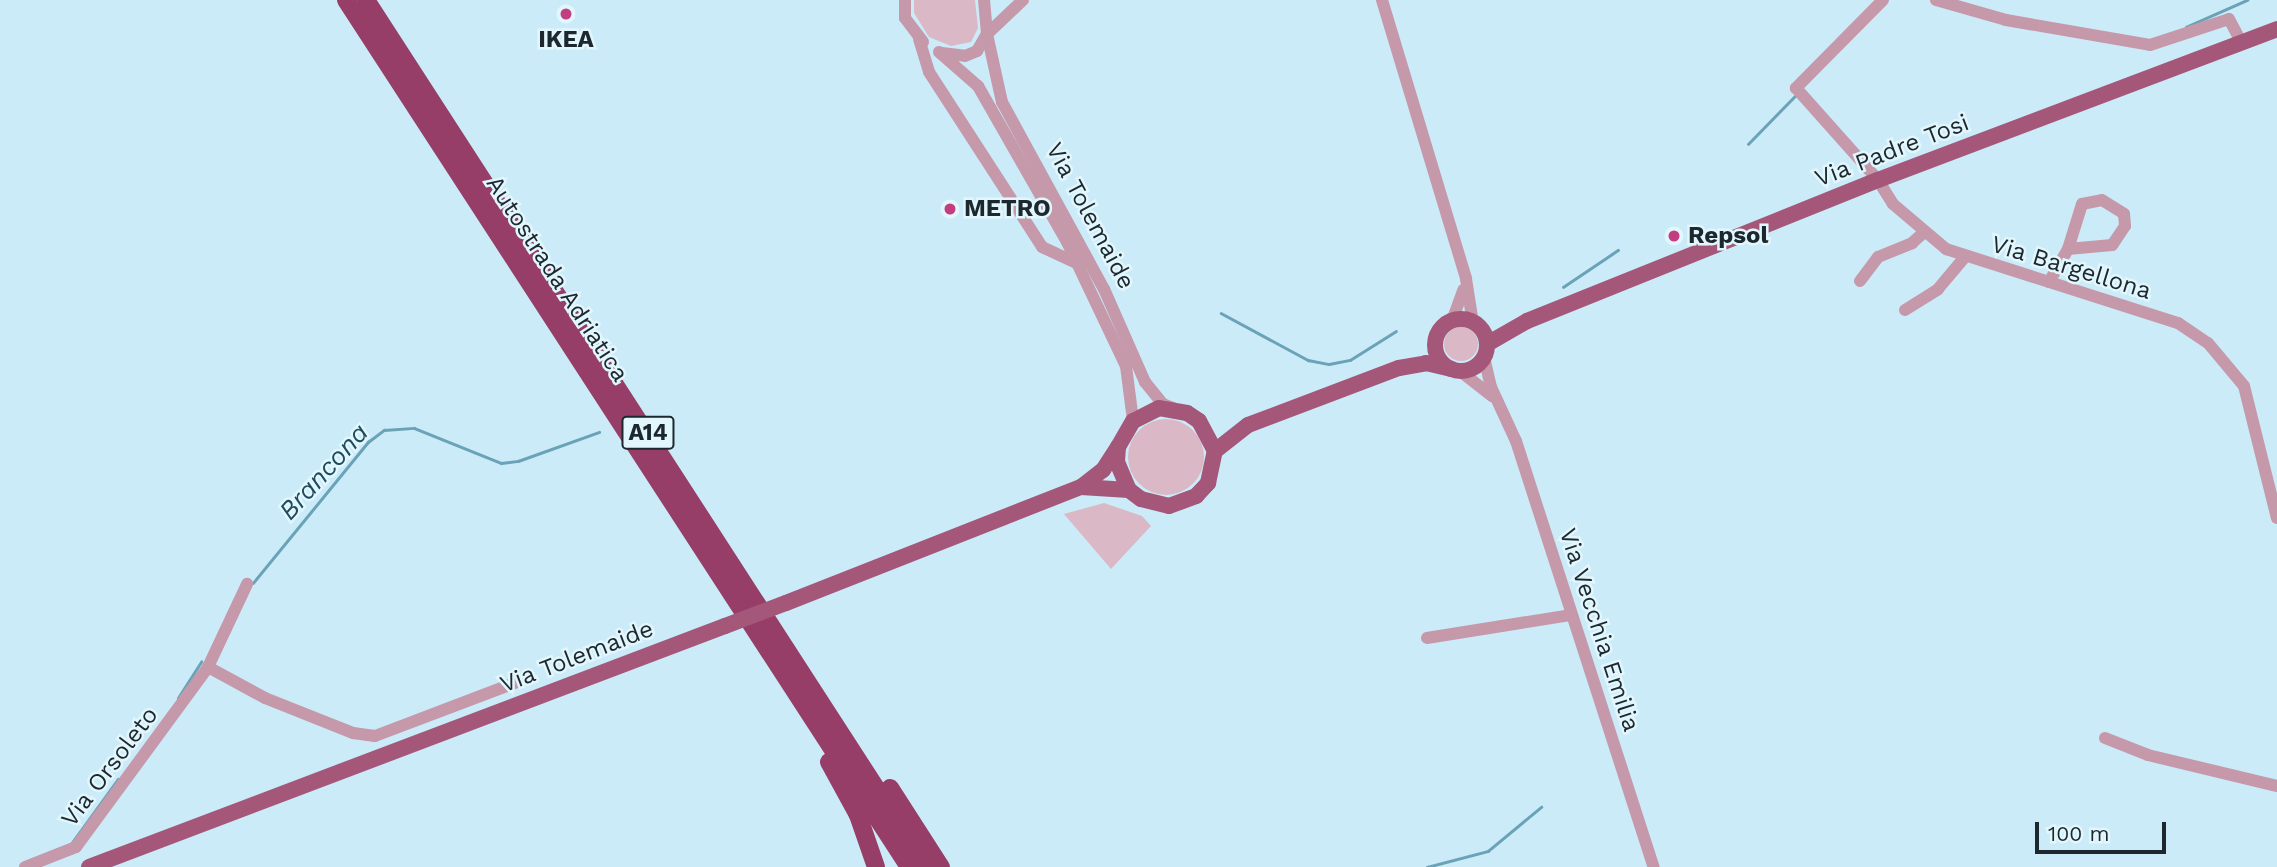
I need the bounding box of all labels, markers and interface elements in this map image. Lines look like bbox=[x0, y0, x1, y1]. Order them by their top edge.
marker: IKEA bbox=[558, 6, 574, 22]
place label: IKEA bbox=[538, 26, 594, 54]
street label: Via Padre Tosi bbox=[1810, 108, 1974, 194]
street label: Via Tolemaide bbox=[1039, 137, 1141, 295]
street label: Autostrada Adriatica bbox=[479, 170, 635, 388]
place label: METRO bbox=[964, 195, 1051, 223]
marker: METRO bbox=[942, 201, 958, 217]
place label: Repsol bbox=[1688, 222, 1768, 250]
marker: Repsol bbox=[1666, 228, 1682, 244]
street label: Via Bargellona bbox=[1987, 230, 2155, 306]
road number: A14 bbox=[620, 414, 676, 452]
water label: Brancona bbox=[273, 417, 375, 527]
street label: Via Vecchia Emilia bbox=[1552, 524, 1646, 736]
street label: Via Tolemaide bbox=[496, 614, 658, 700]
street label: Via Orsoleto bbox=[55, 701, 165, 833]
scale bar bbox=[2039, 808, 2170, 852]
text: 100 m bbox=[2048, 821, 2110, 846]

